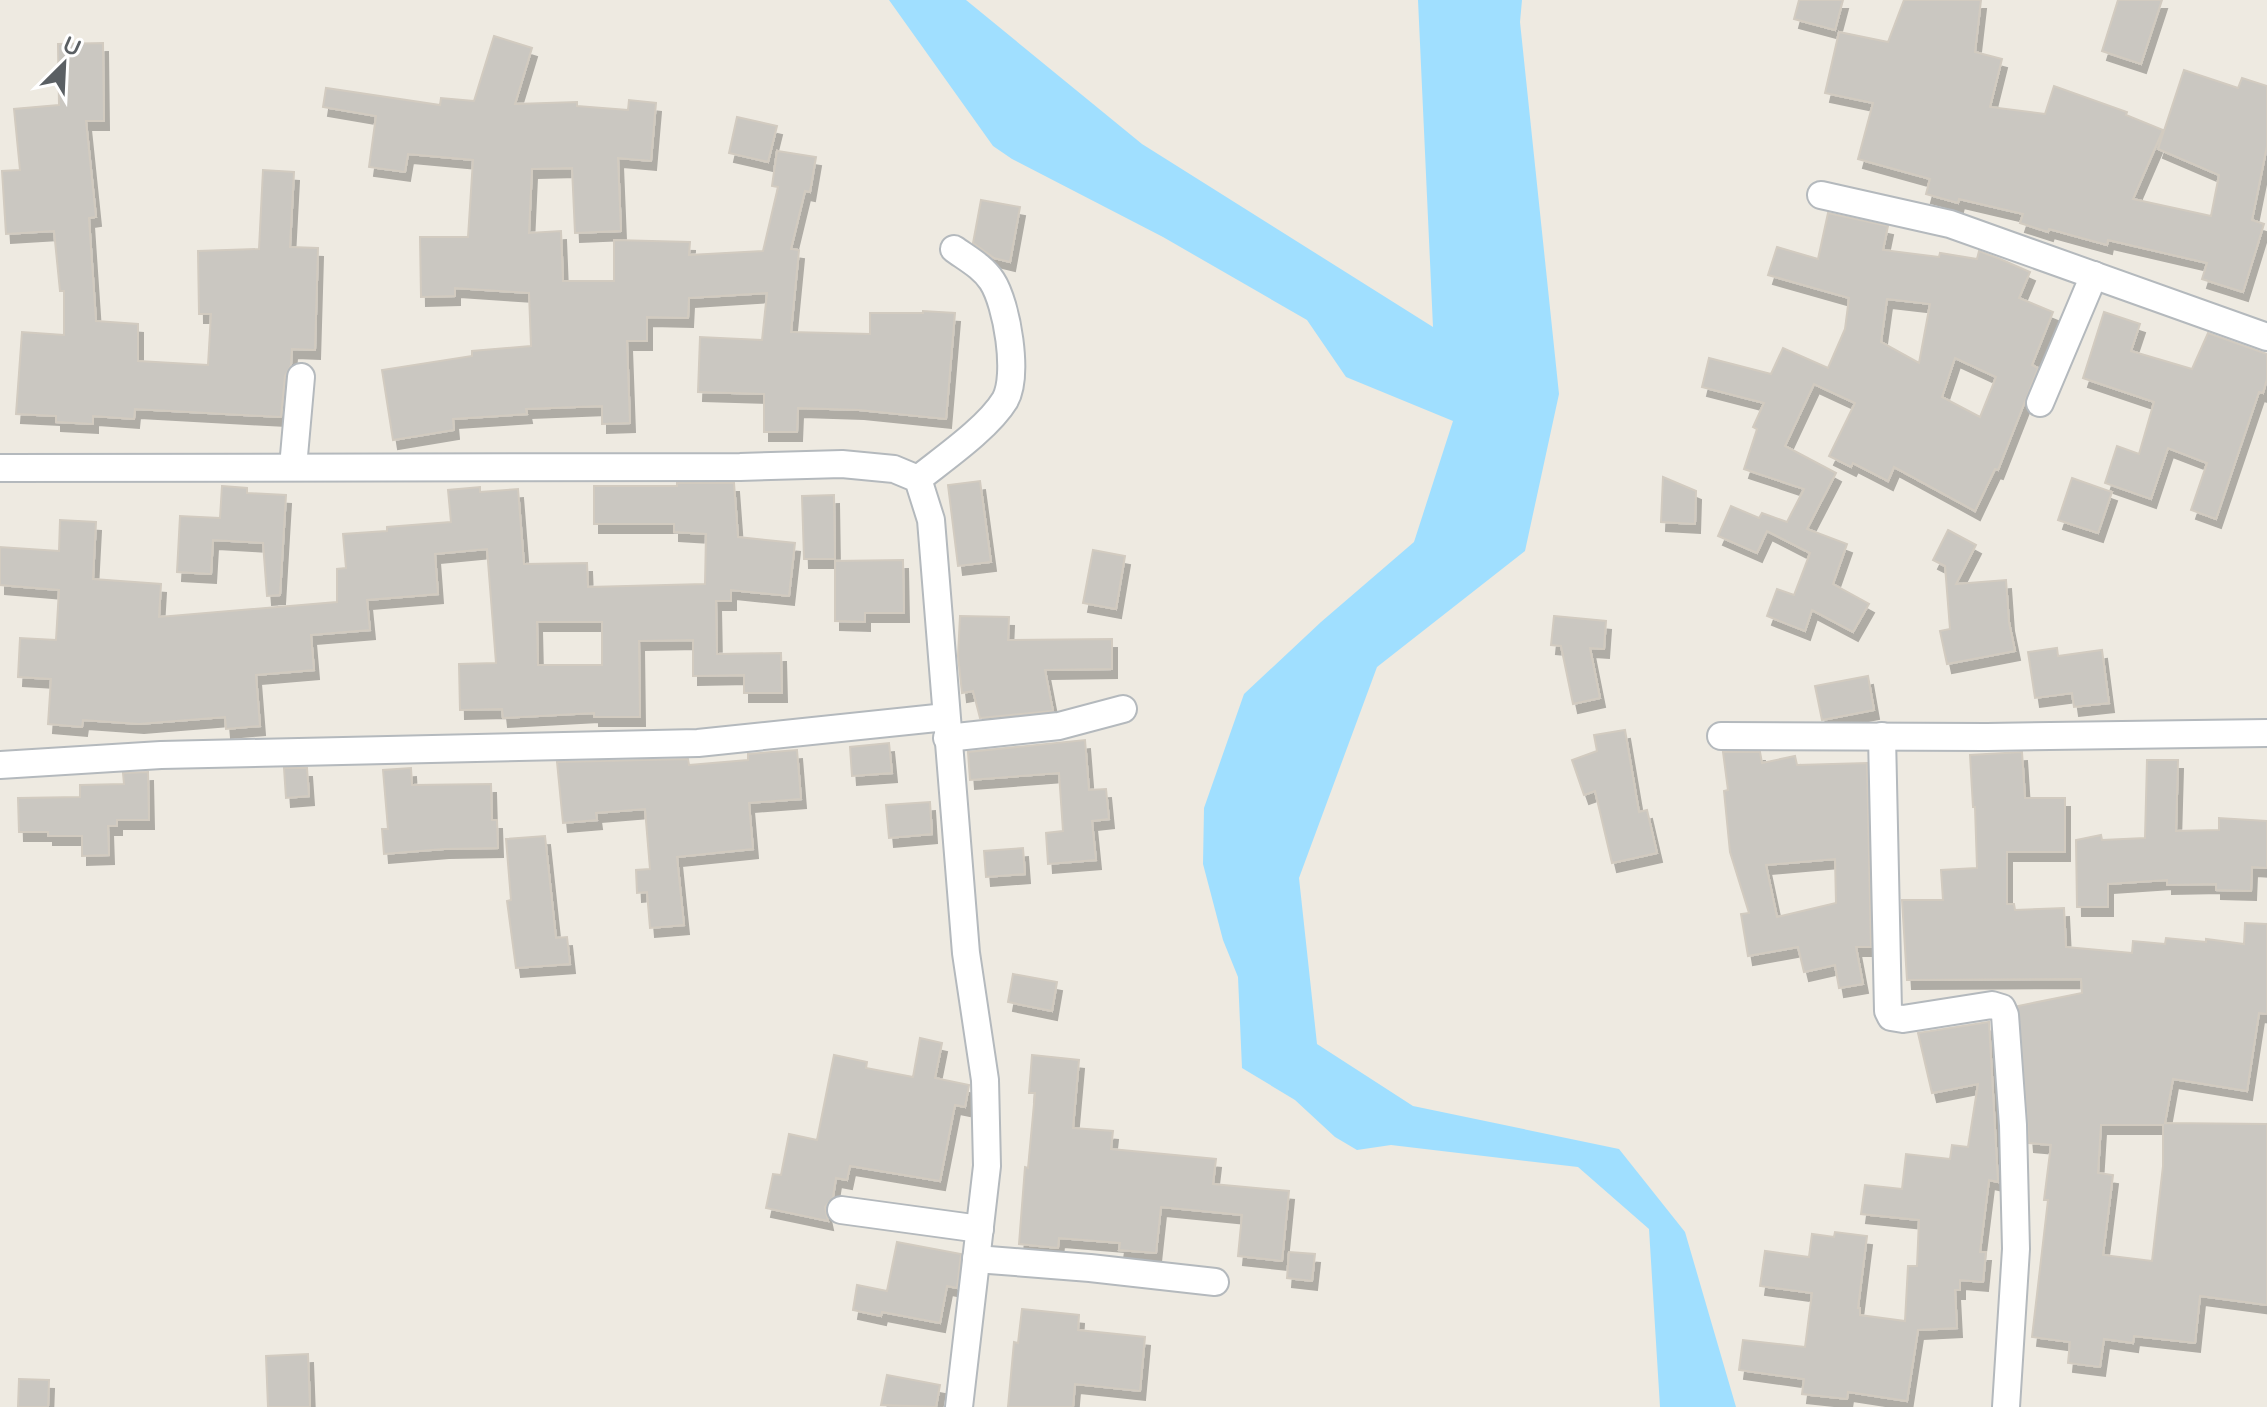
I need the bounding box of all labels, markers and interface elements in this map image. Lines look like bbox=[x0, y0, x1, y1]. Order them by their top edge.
north arrow bbox=[24, 24, 104, 104]
text: U bbox=[59, 31, 85, 62]

